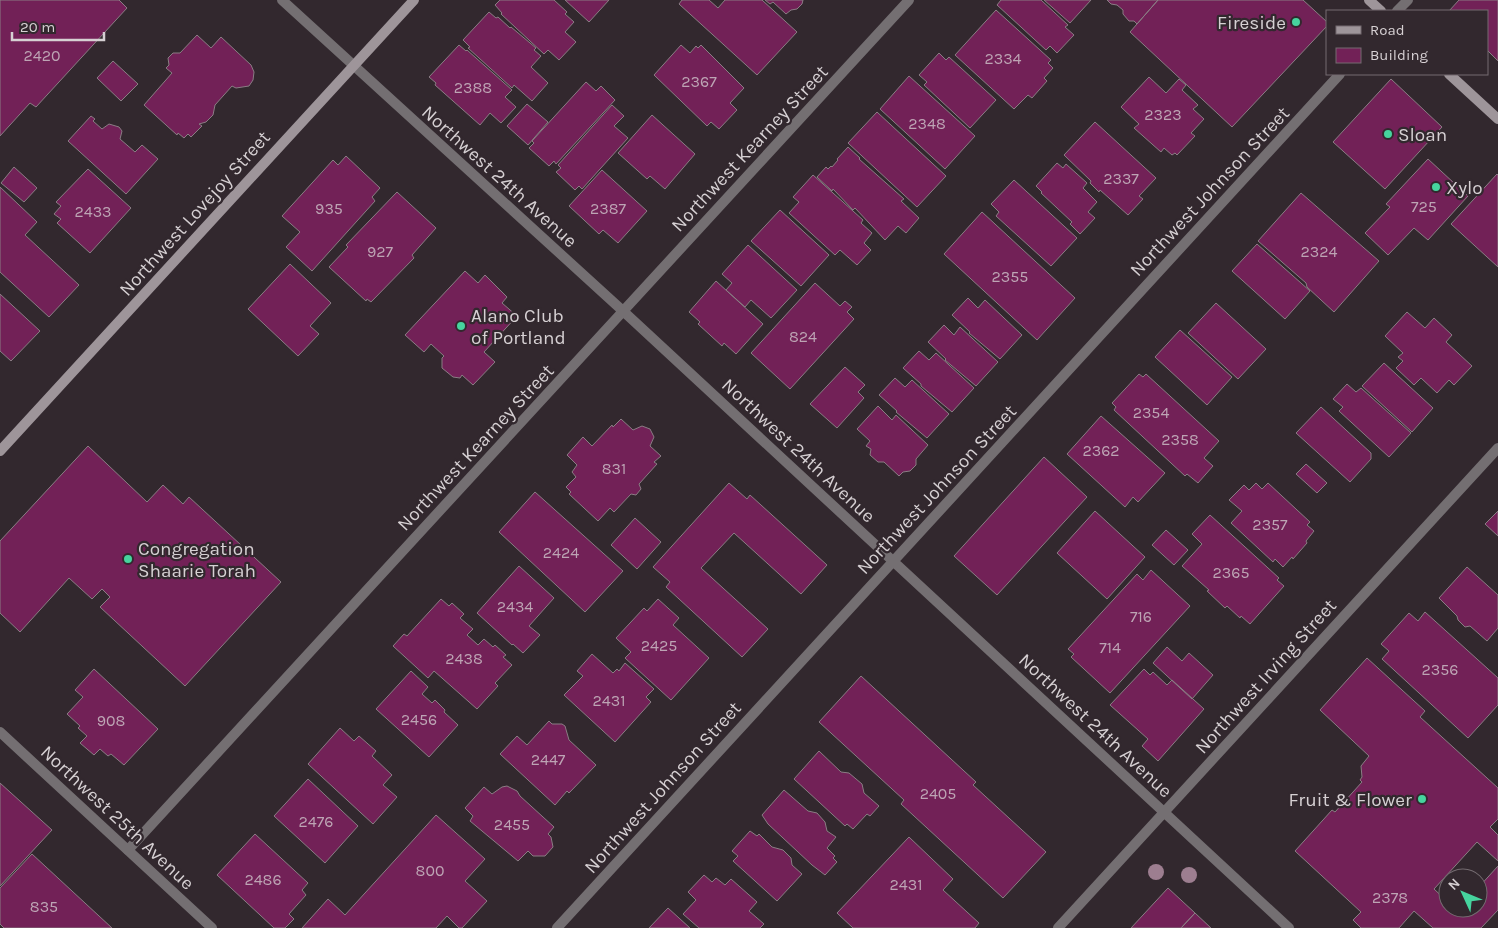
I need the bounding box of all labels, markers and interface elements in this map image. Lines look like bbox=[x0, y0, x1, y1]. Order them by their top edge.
scale bar bbox=[12, 10, 105, 42]
legend bbox=[1326, 10, 1488, 75]
place label: Fireside bbox=[1217, 12, 1286, 34]
marker: Fireside bbox=[1290, 16, 1302, 28]
text: 20 m bbox=[20, 18, 55, 36]
text: Road bbox=[1370, 21, 1405, 39]
house number: 2420 bbox=[24, 46, 60, 65]
text: Building bbox=[1370, 46, 1428, 64]
house number: 2334 bbox=[984, 49, 1022, 68]
street label: Northwest Kearney Street bbox=[667, 61, 833, 236]
house number: 2367 bbox=[681, 72, 717, 91]
house number: 2388 bbox=[454, 78, 492, 97]
street label: Northwest 24th Avenue bbox=[417, 101, 581, 252]
street label: Northwest Johnson Street bbox=[1125, 102, 1294, 281]
house number: 2323 bbox=[1144, 105, 1182, 124]
house number: 2348 bbox=[908, 114, 946, 133]
place label: Sloan bbox=[1398, 124, 1447, 146]
street label: Northwest Lovejoy Street bbox=[115, 127, 275, 301]
marker: Sloan bbox=[1382, 128, 1394, 140]
house number: 2337 bbox=[1103, 169, 1139, 188]
place label: Xylo bbox=[1446, 177, 1483, 199]
marker: Xylo bbox=[1430, 181, 1442, 193]
house number: 725 bbox=[1411, 197, 1437, 216]
house number: 935 bbox=[315, 199, 343, 218]
house number: 2387 bbox=[590, 199, 627, 218]
house number: 2433 bbox=[74, 202, 112, 221]
house number: 927 bbox=[367, 242, 394, 261]
house number: 2324 bbox=[1301, 242, 1338, 261]
house number: 2355 bbox=[992, 267, 1028, 286]
place label: Alano Club of Portland bbox=[471, 305, 566, 349]
marker: Alano Club of Portland bbox=[455, 320, 467, 332]
house number: 824 bbox=[789, 327, 817, 346]
street label: Northwest Kearney Street bbox=[393, 360, 559, 535]
street label: Northwest 24th Avenue bbox=[717, 374, 879, 527]
street label: Northwest Johnson Street bbox=[852, 400, 1021, 579]
house number: 2354 bbox=[1133, 403, 1169, 422]
house number: 2358 bbox=[1161, 430, 1199, 449]
house number: 2362 bbox=[1082, 441, 1120, 460]
house number: 831 bbox=[602, 459, 626, 478]
house number: 2357 bbox=[1252, 515, 1288, 534]
place label: Congregation Shaarie Torah bbox=[138, 538, 256, 582]
house number: 2424 bbox=[543, 543, 579, 562]
marker: Congregation Shaarie Torah bbox=[122, 553, 134, 565]
house number: 2365 bbox=[1213, 563, 1249, 582]
street label: Northwest Irving Street bbox=[1191, 595, 1341, 758]
house number: 2434 bbox=[497, 597, 533, 616]
house number: 716 bbox=[1130, 607, 1152, 626]
house number: 2425 bbox=[641, 636, 677, 655]
house number: 714 bbox=[1099, 638, 1121, 657]
house number: 2438 bbox=[445, 649, 483, 668]
street label: Northwest 24th Avenue bbox=[1014, 649, 1176, 802]
house number: 2356 bbox=[1422, 660, 1458, 679]
house number: 2431 bbox=[593, 691, 625, 710]
street label: Northwest Johnson Street bbox=[580, 697, 746, 878]
house number: 2456 bbox=[401, 710, 437, 729]
house number: 908 bbox=[97, 711, 125, 730]
street label: Northwest 25th Avenue bbox=[36, 741, 198, 894]
house number: 2447 bbox=[531, 750, 566, 769]
house number: 2405 bbox=[920, 784, 956, 803]
place label: Fruit & Flower bbox=[1288, 789, 1412, 811]
marker: Fruit & Flower bbox=[1416, 793, 1428, 805]
house number: 2476 bbox=[299, 812, 333, 831]
house number: 2455 bbox=[494, 815, 530, 834]
house number: 800 bbox=[416, 861, 444, 880]
north arrow bbox=[1438, 868, 1488, 918]
house number: 2486 bbox=[244, 870, 282, 889]
house number: 2431 bbox=[890, 875, 922, 894]
text: N bbox=[1444, 875, 1464, 894]
house number: 2378 bbox=[1372, 888, 1408, 907]
house number: 835 bbox=[30, 897, 58, 916]

